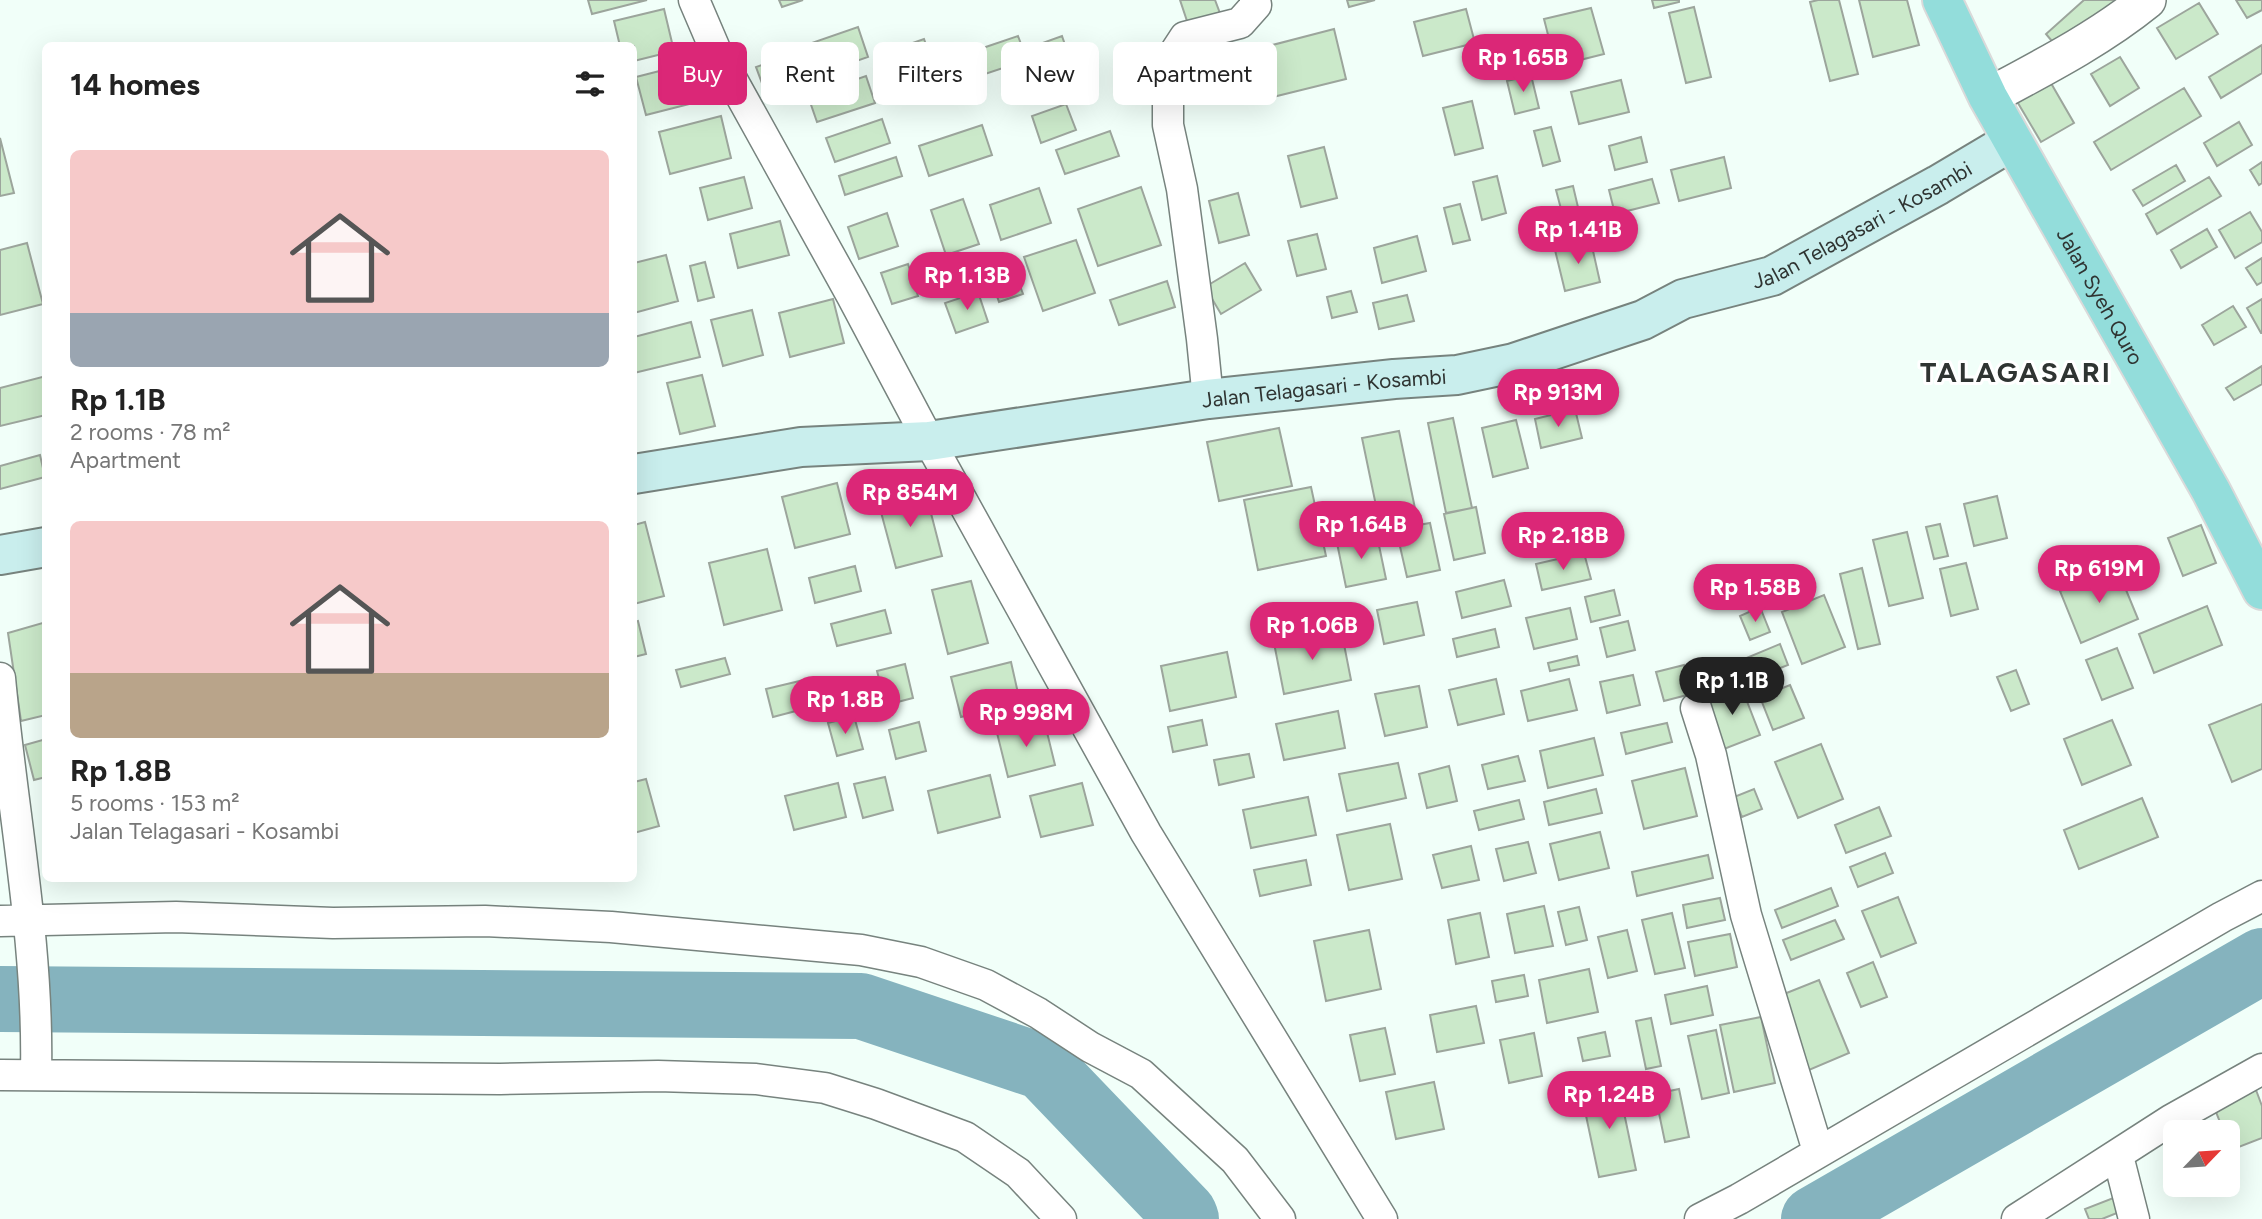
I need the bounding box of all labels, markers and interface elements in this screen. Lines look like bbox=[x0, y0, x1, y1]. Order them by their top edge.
pin: Rp 1.65B bbox=[1451, 34, 1595, 94]
chip: Buy bbox=[658, 42, 747, 105]
chip: Rent bbox=[761, 42, 859, 105]
chip: Filters bbox=[873, 42, 987, 105]
chip: New bbox=[1001, 42, 1099, 105]
chip: Apartment bbox=[1113, 42, 1277, 105]
text: Rp 1.65B bbox=[1478, 43, 1568, 71]
icon: filters bbox=[571, 65, 609, 103]
text: 14 homes bbox=[70, 66, 200, 103]
street label: Jalan Telagasari - Kosambi bbox=[1750, 155, 1976, 293]
icon: home bbox=[277, 195, 403, 321]
pin: Rp 1.41B bbox=[1506, 206, 1650, 266]
text: Rp 1.41B bbox=[1534, 215, 1622, 243]
street label: Jalan Syeh Quro bbox=[2052, 223, 2149, 369]
pin: Rp 1.13B bbox=[895, 252, 1039, 312]
text: Rp 1.13B bbox=[924, 261, 1010, 289]
district label: TALAGASARI bbox=[1920, 355, 2112, 389]
street label: Jalan Telagasari - Kosambi bbox=[1200, 363, 1447, 412]
pin: Rp 913M bbox=[1493, 370, 1623, 429]
text: Rp 913M bbox=[1513, 378, 1603, 406]
text: Rp 1.1B bbox=[70, 381, 166, 418]
text: 2 rooms · 78 m² bbox=[70, 418, 231, 446]
text: Apartment bbox=[70, 446, 181, 474]
pin: Rp 854M bbox=[845, 470, 975, 529]
text: Rp 854M bbox=[862, 478, 958, 506]
pin: Rp 1.64B bbox=[1289, 502, 1433, 561]
text: Rp 1.64B bbox=[1315, 510, 1407, 538]
pin: Rp 2.18B bbox=[1491, 512, 1635, 572]
text: Rp 2.18B bbox=[1517, 521, 1609, 549]
pin: Rp 619M bbox=[2034, 546, 2164, 605]
text: Rp 619M bbox=[2054, 554, 2144, 582]
pin: Rp 1.58B bbox=[1683, 564, 1827, 624]
icon: home bbox=[277, 566, 403, 692]
text: Rp 1.58B bbox=[1709, 573, 1801, 601]
pin: Rp 1.06B bbox=[1240, 602, 1384, 662]
text: Rp 1.06B bbox=[1266, 611, 1358, 639]
pin: Rp 1.1B bbox=[1667, 658, 1797, 717]
text: Rp 1.1B bbox=[1695, 666, 1769, 694]
pin: Rp 1.8B bbox=[780, 676, 910, 736]
text: Rp 1.8B bbox=[806, 685, 884, 713]
pin: Rp 998M bbox=[961, 690, 1091, 749]
text: Rp 998M bbox=[979, 698, 1073, 726]
text: Rp 1.8B bbox=[70, 752, 171, 789]
text: 5 rooms · 153 m² bbox=[70, 789, 240, 817]
text: Jalan Telagasari - Kosambi bbox=[70, 817, 339, 845]
pin: Rp 1.24B bbox=[1537, 1072, 1681, 1131]
text: Rp 1.24B bbox=[1563, 1080, 1655, 1108]
north arrow bbox=[2163, 1120, 2240, 1197]
map controls bbox=[2163, 1120, 2240, 1197]

